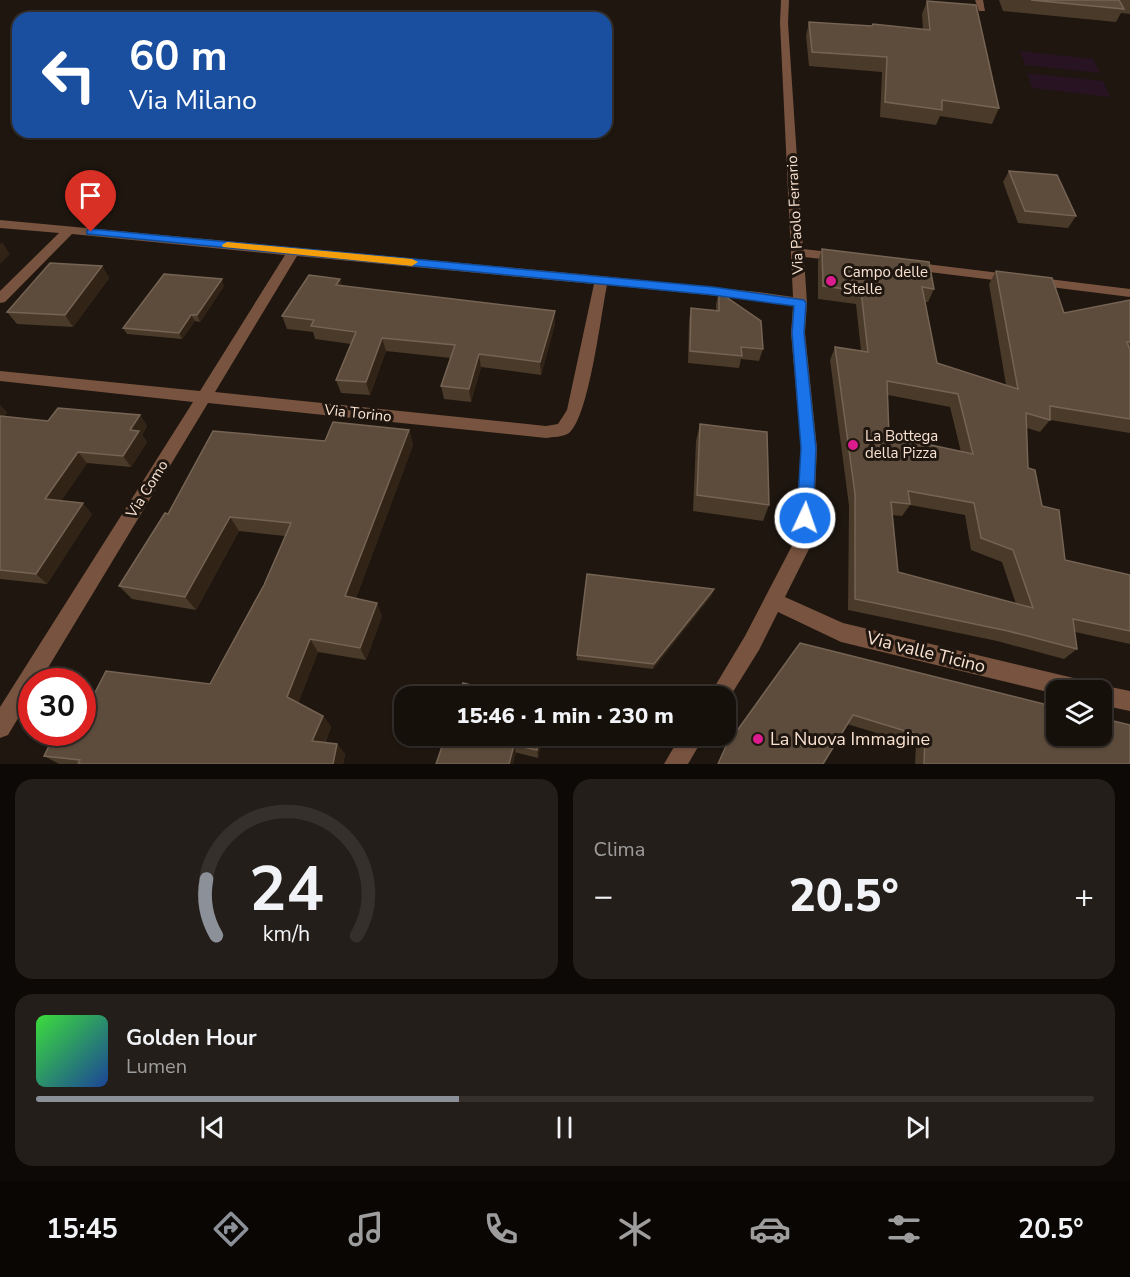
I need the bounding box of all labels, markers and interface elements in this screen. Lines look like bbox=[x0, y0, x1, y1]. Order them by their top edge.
text: 60 m bbox=[129, 28, 228, 85]
icon: left bbox=[30, 36, 108, 114]
text: Via Milano bbox=[129, 82, 257, 119]
street label: Via Paolo Ferrario bbox=[782, 155, 808, 276]
pin bbox=[65, 170, 116, 232]
icon: arrive bbox=[74, 179, 107, 212]
place label: Campo delle Stelle bbox=[843, 262, 928, 299]
marker: Campo delle Stelle bbox=[824, 274, 838, 288]
street label: Via Torino bbox=[322, 399, 393, 426]
place label: La Bottega della Pizza bbox=[865, 426, 938, 463]
marker: La Bottega della Pizza bbox=[846, 438, 860, 452]
street label: Via Como bbox=[121, 456, 173, 523]
position arrow bbox=[773, 486, 837, 550]
street label: Via valle Ticino bbox=[863, 625, 988, 678]
speed limit sign: 30 bbox=[18, 668, 96, 746]
map controls bbox=[1046, 680, 1112, 746]
button: layers bbox=[1046, 680, 1112, 746]
text: 15:46 · 1 min · 230 m bbox=[456, 701, 674, 731]
place label: La Nuova Immagine bbox=[770, 727, 930, 751]
marker: La Nuova Immagine bbox=[751, 732, 765, 746]
text: Clima bbox=[594, 836, 645, 863]
text: 24 bbox=[249, 847, 324, 932]
text: 20.5° bbox=[789, 866, 899, 927]
text: − bbox=[594, 874, 613, 919]
text: + bbox=[1074, 874, 1094, 919]
text: km/h bbox=[263, 919, 310, 949]
text: Golden Hour bbox=[126, 1023, 257, 1053]
text: Lumen bbox=[126, 1053, 187, 1080]
icon: previous bbox=[196, 1111, 229, 1144]
icon: pause bbox=[548, 1111, 581, 1144]
icon: next bbox=[901, 1111, 934, 1144]
icon: directions bbox=[210, 1208, 252, 1250]
icon: music bbox=[345, 1208, 387, 1250]
icon: phone bbox=[480, 1208, 522, 1250]
icon: climate bbox=[614, 1208, 656, 1250]
icon: car bbox=[749, 1208, 791, 1250]
icon: filters bbox=[883, 1208, 925, 1250]
text: 15:45 bbox=[46, 1211, 118, 1248]
text: 20.5° bbox=[1018, 1211, 1084, 1248]

